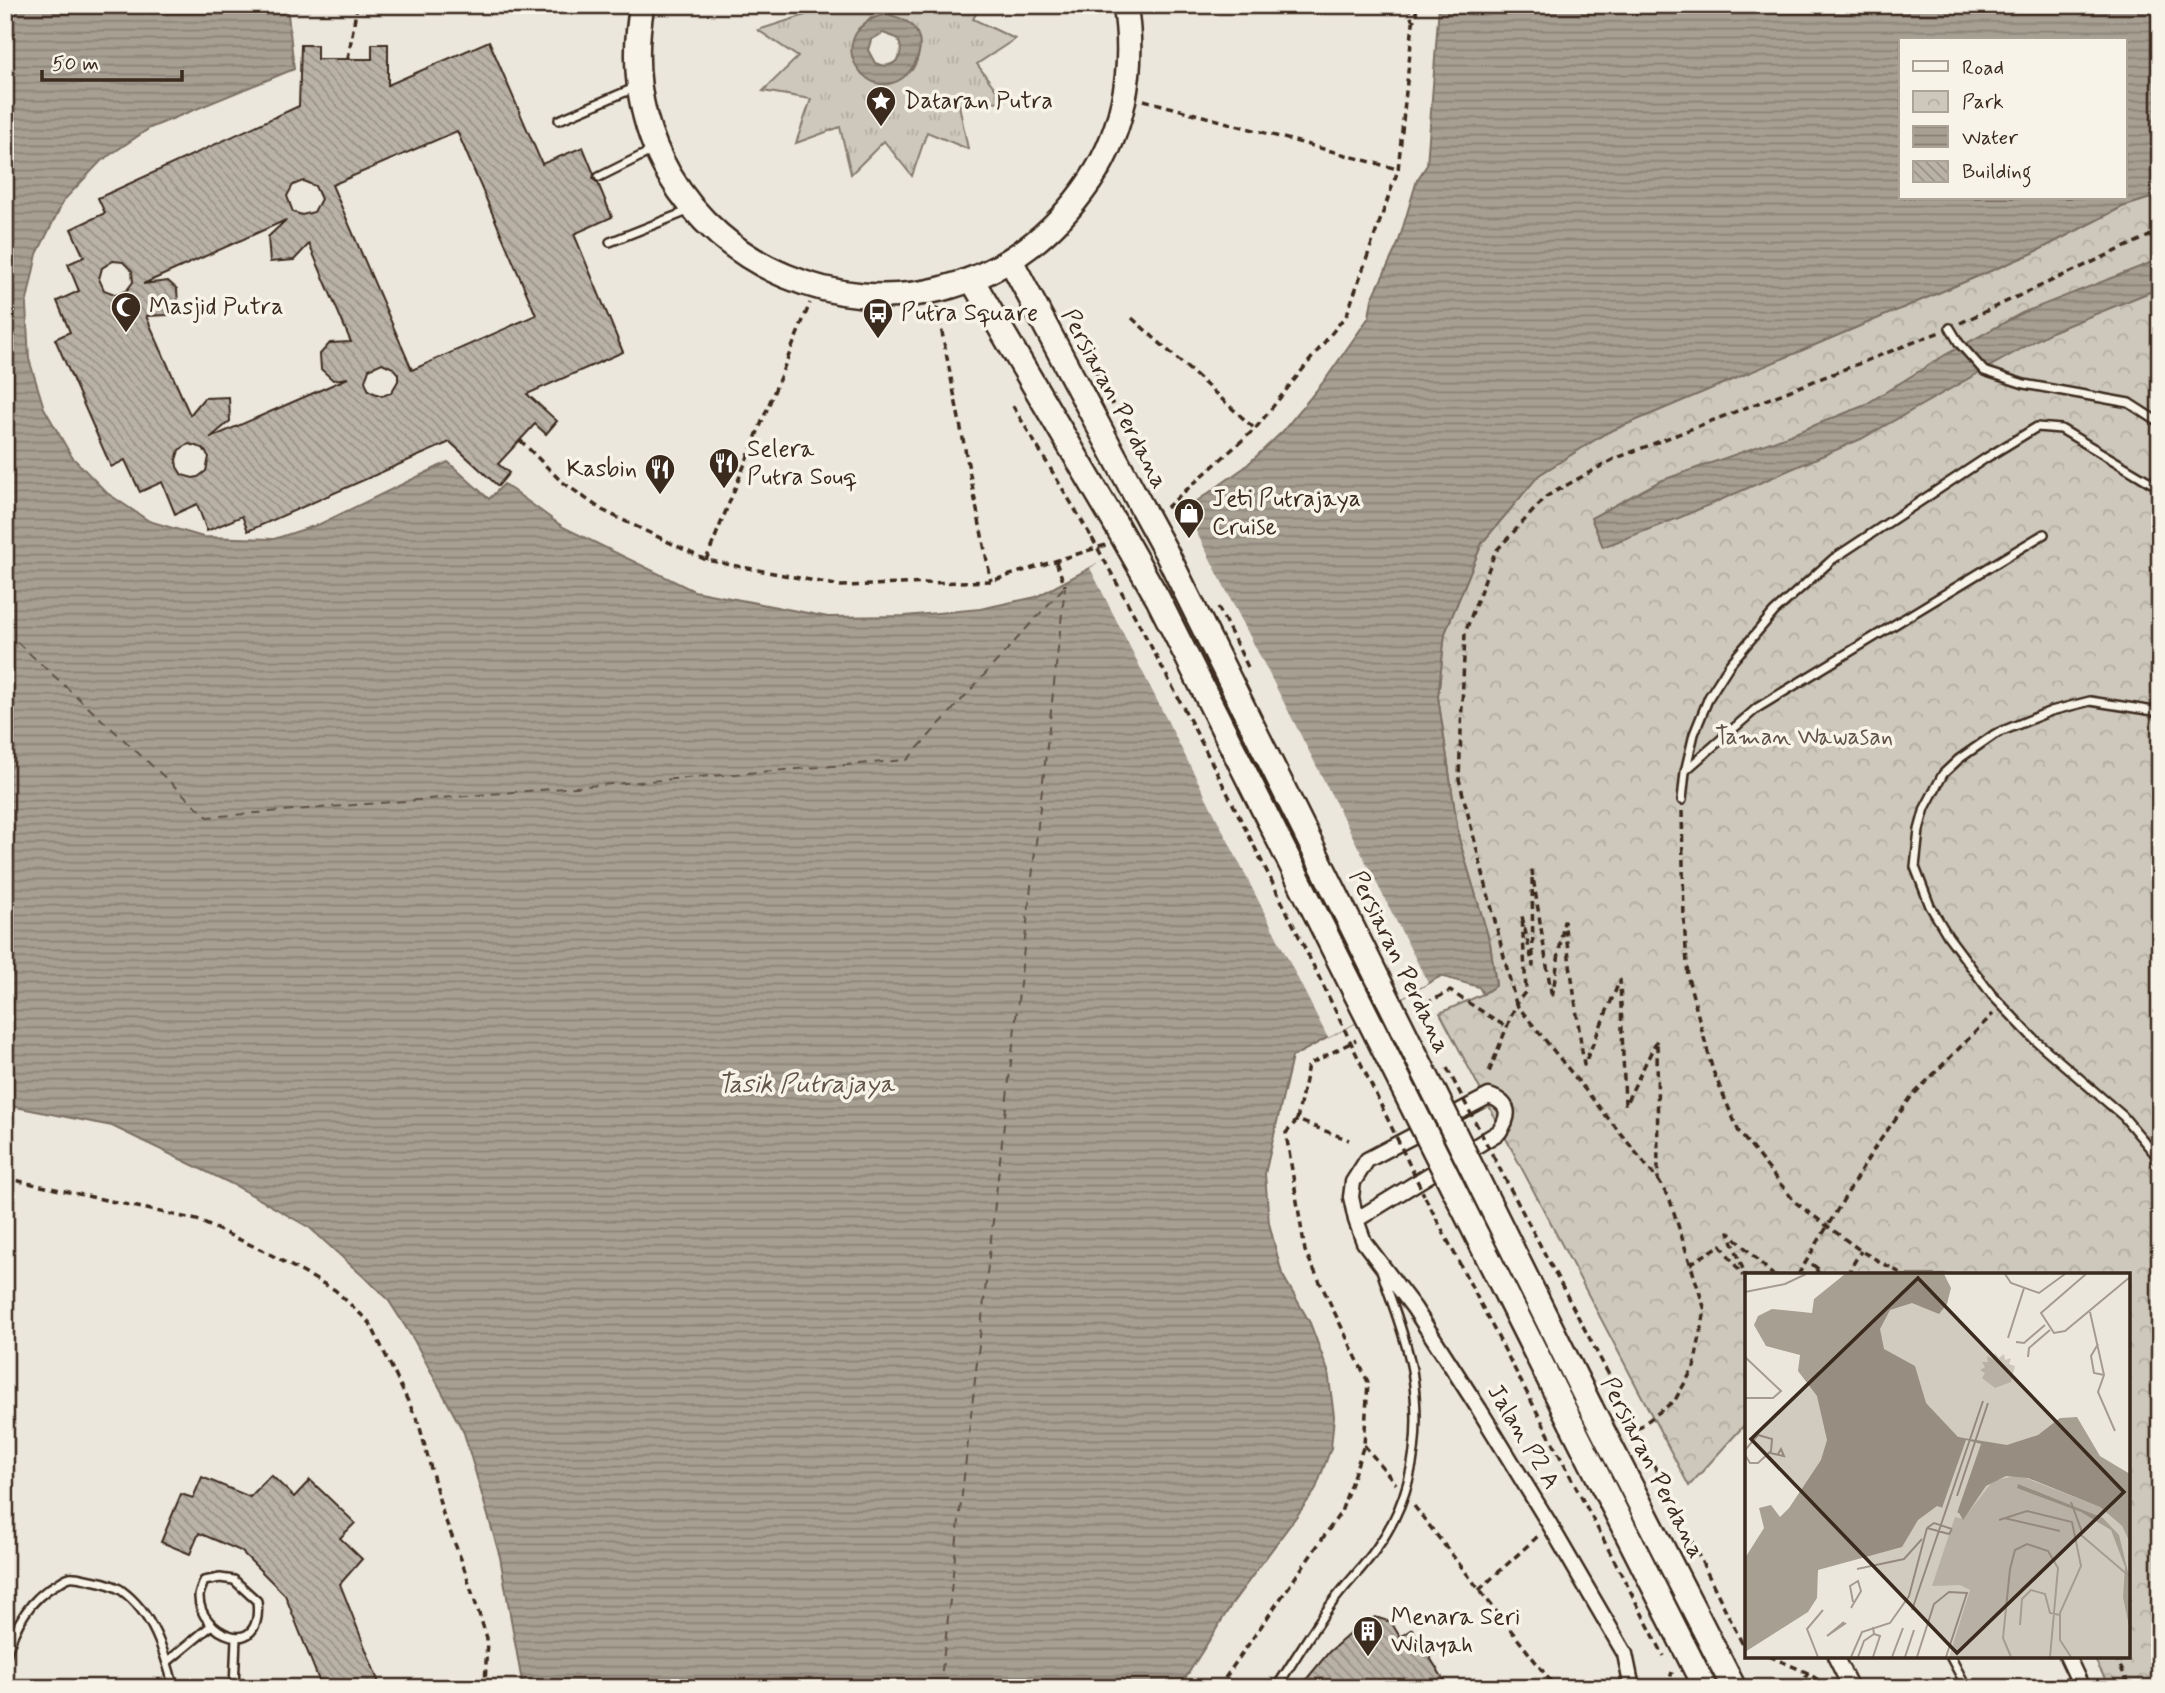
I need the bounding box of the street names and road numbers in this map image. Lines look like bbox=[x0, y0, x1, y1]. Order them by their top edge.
street label: Persiaran Perdana bbox=[1053, 304, 1175, 494]
street label: Persiaran Perdana bbox=[1341, 866, 1457, 1058]
street label: Persiaran Perdana bbox=[1593, 1372, 1711, 1564]
street label: Jalan P2 A bbox=[1480, 1379, 1566, 1495]

